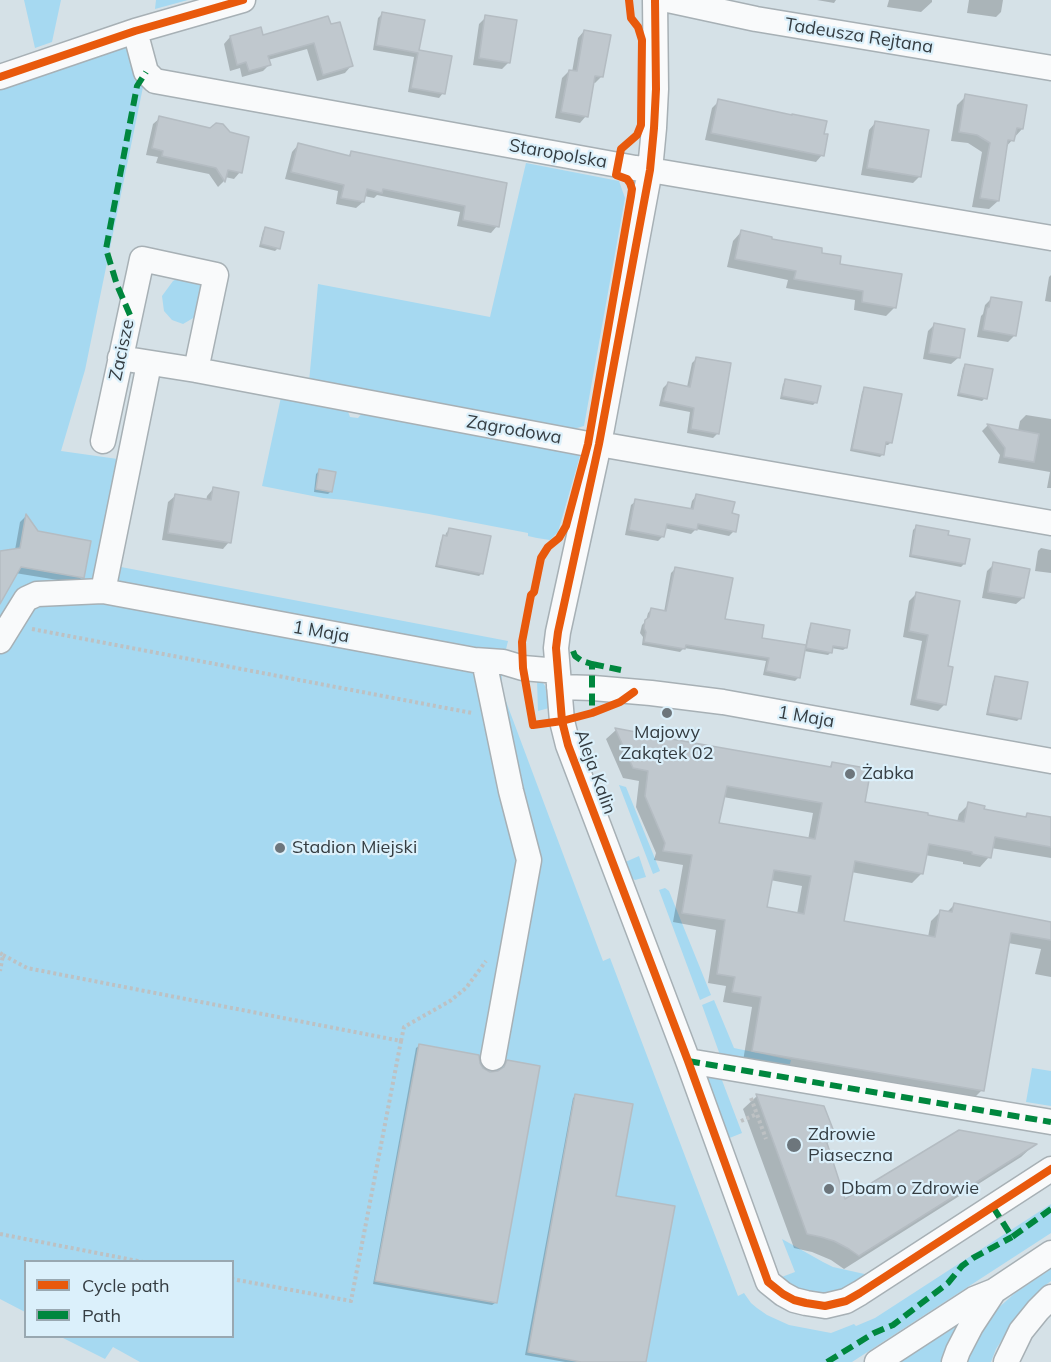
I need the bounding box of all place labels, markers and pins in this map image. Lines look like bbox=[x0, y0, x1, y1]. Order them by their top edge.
marker: Majowy Zakątek 02 bbox=[660, 706, 674, 720]
place label: Majowy Zakątek 02 bbox=[621, 722, 713, 764]
place label: Żabka bbox=[862, 763, 914, 785]
marker: Żabka bbox=[843, 767, 857, 781]
place label: Stadion Miejski bbox=[292, 837, 417, 859]
marker: Stadion Miejski bbox=[273, 841, 287, 855]
place label: Zdrowie Piaseczna bbox=[808, 1124, 893, 1166]
marker: Zdrowie Piaseczna bbox=[785, 1136, 803, 1154]
place label: Dbam o Zdrowie bbox=[841, 1178, 979, 1200]
marker: Dbam o Zdrowie bbox=[822, 1182, 836, 1196]

